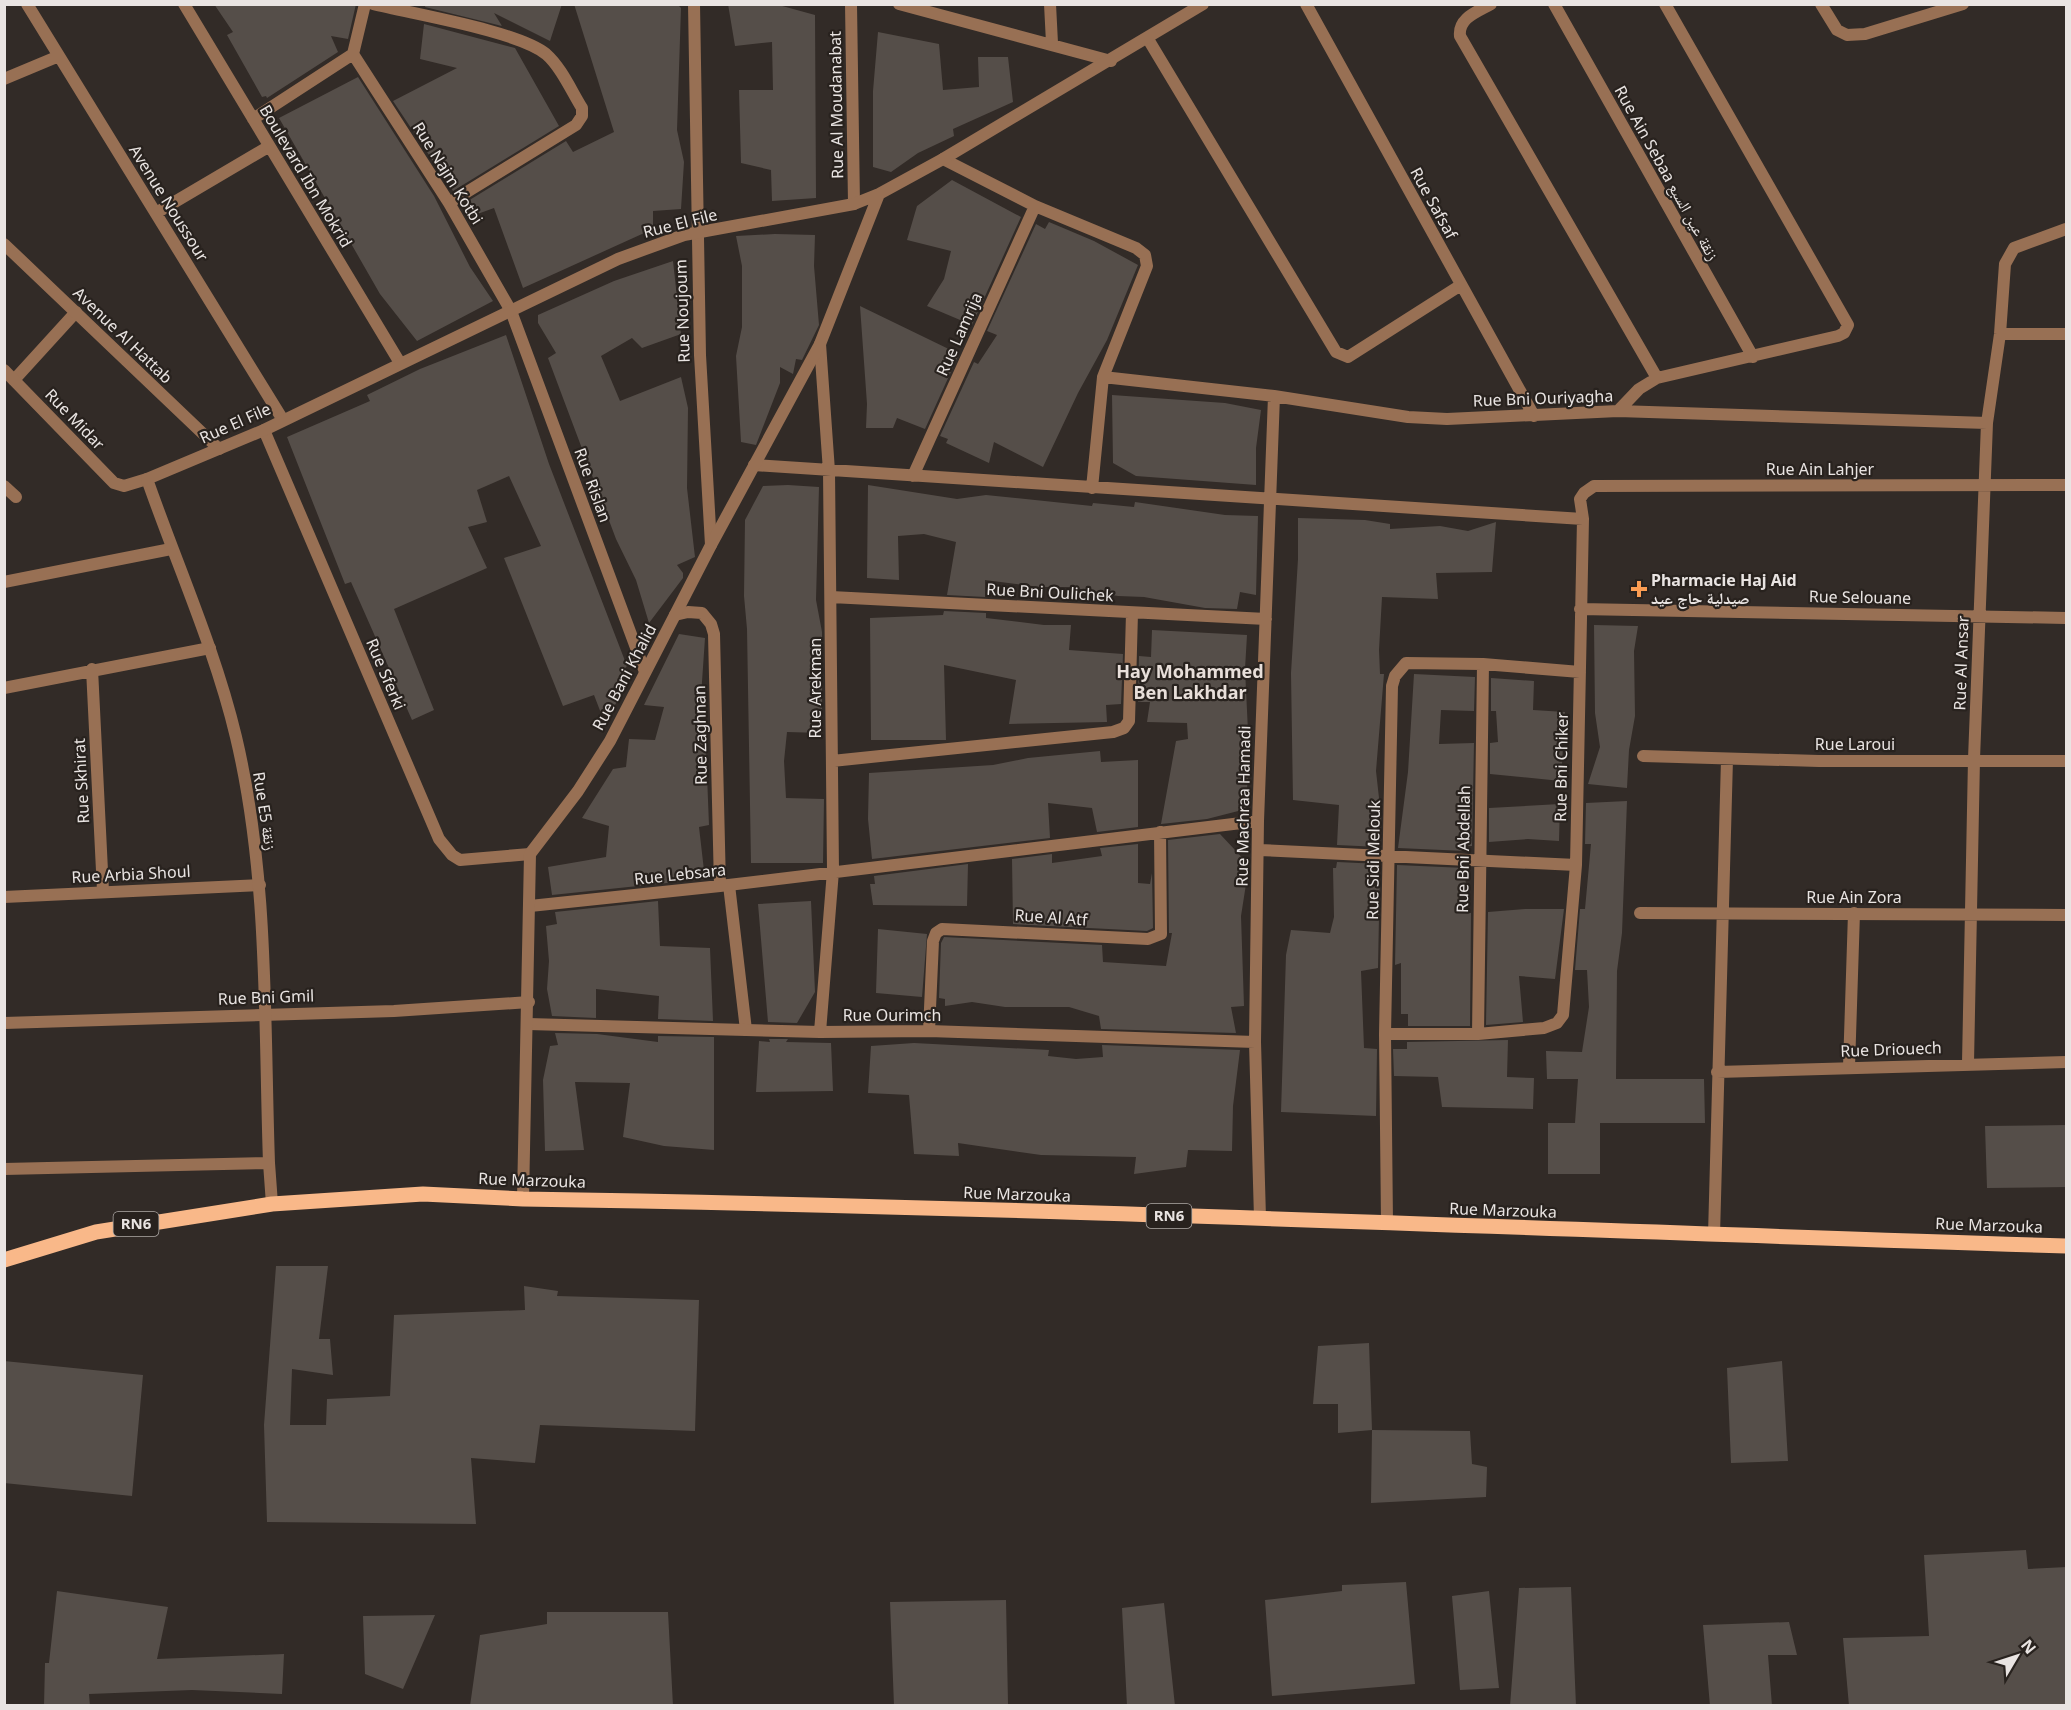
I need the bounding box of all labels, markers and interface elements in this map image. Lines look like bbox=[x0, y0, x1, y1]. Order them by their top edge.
street label: Rue Al Moudanabat bbox=[824, 31, 848, 179]
street label: Rue Ain Sebaa زنقة عين السبع bbox=[1610, 82, 1724, 264]
street label: Boulevard Ibn Mokrid bbox=[255, 101, 357, 251]
street label: Rue Najm Kotbi bbox=[408, 118, 488, 228]
street label: Avenue Noussour bbox=[124, 141, 214, 266]
street label: Rue Safsaf bbox=[1405, 163, 1463, 244]
street label: Rue El File bbox=[641, 203, 719, 243]
street label: Rue Noujoum bbox=[669, 259, 695, 363]
street label: Avenue Al Hattab bbox=[69, 282, 177, 388]
street label: Rue Lamrija bbox=[931, 289, 987, 379]
street label: Rue Midar bbox=[40, 384, 110, 455]
street label: Rue Bni Ouriyagha bbox=[1472, 385, 1614, 411]
street label: Rue El File bbox=[196, 398, 274, 448]
street label: Rue Rislan bbox=[569, 445, 617, 525]
street label: Rue Ain Lahjer bbox=[1766, 458, 1875, 480]
place label: Pharmacie Haj Aid صيدلية حاج عيد bbox=[1651, 569, 1797, 609]
street label: Rue Bni Oulichek bbox=[986, 578, 1115, 606]
marker: Pharmacie Haj Aid صيدلية حاج عيد bbox=[1632, 582, 1646, 596]
street label: Rue Selouane bbox=[1809, 585, 1911, 609]
street label: Rue Al Ansar bbox=[1948, 615, 1974, 711]
street label: Rue Bani Khalid bbox=[587, 620, 661, 734]
street label: Rue Sferki bbox=[361, 635, 411, 713]
street label: Rue Arekman bbox=[804, 638, 826, 738]
district label: Hay Mohammed Ben Lakhdar bbox=[1116, 659, 1264, 704]
street label: Rue Zaghnan bbox=[688, 685, 712, 785]
street label: Rue Bni Chiker bbox=[1549, 711, 1573, 822]
street label: Rue Machraa Hamadi bbox=[1231, 725, 1255, 887]
street label: Rue Laroui bbox=[1815, 733, 1895, 755]
street label: Rue Skhirat bbox=[68, 738, 94, 824]
street label: Rue E5 زنقة bbox=[248, 770, 282, 852]
street label: Rue Bni Abdellah bbox=[1451, 785, 1475, 913]
street label: Rue Sidi Melouk bbox=[1361, 799, 1385, 920]
street label: Rue Lebsara bbox=[633, 858, 727, 890]
street label: Rue Arbia Shoul bbox=[71, 860, 191, 888]
street label: Rue Ain Zora bbox=[1806, 886, 1902, 908]
street label: Rue Al Atf bbox=[1014, 903, 1090, 931]
street label: Rue Bni Gmil bbox=[217, 984, 315, 1010]
street label: Rue Ourimch bbox=[843, 1004, 941, 1026]
street label: Rue Driouech bbox=[1840, 1036, 1942, 1062]
street label: Rue Marzouka bbox=[478, 1167, 586, 1193]
street label: Rue Marzouka bbox=[963, 1181, 1071, 1207]
street label: Rue Marzouka bbox=[1449, 1197, 1557, 1223]
road number: RN6 bbox=[1146, 1204, 1192, 1228]
road number: RN6 bbox=[114, 1212, 158, 1236]
street label: Rue Marzouka bbox=[1935, 1212, 2043, 1238]
north arrow bbox=[1987, 1626, 2047, 1686]
text: N bbox=[2016, 1635, 2041, 1659]

